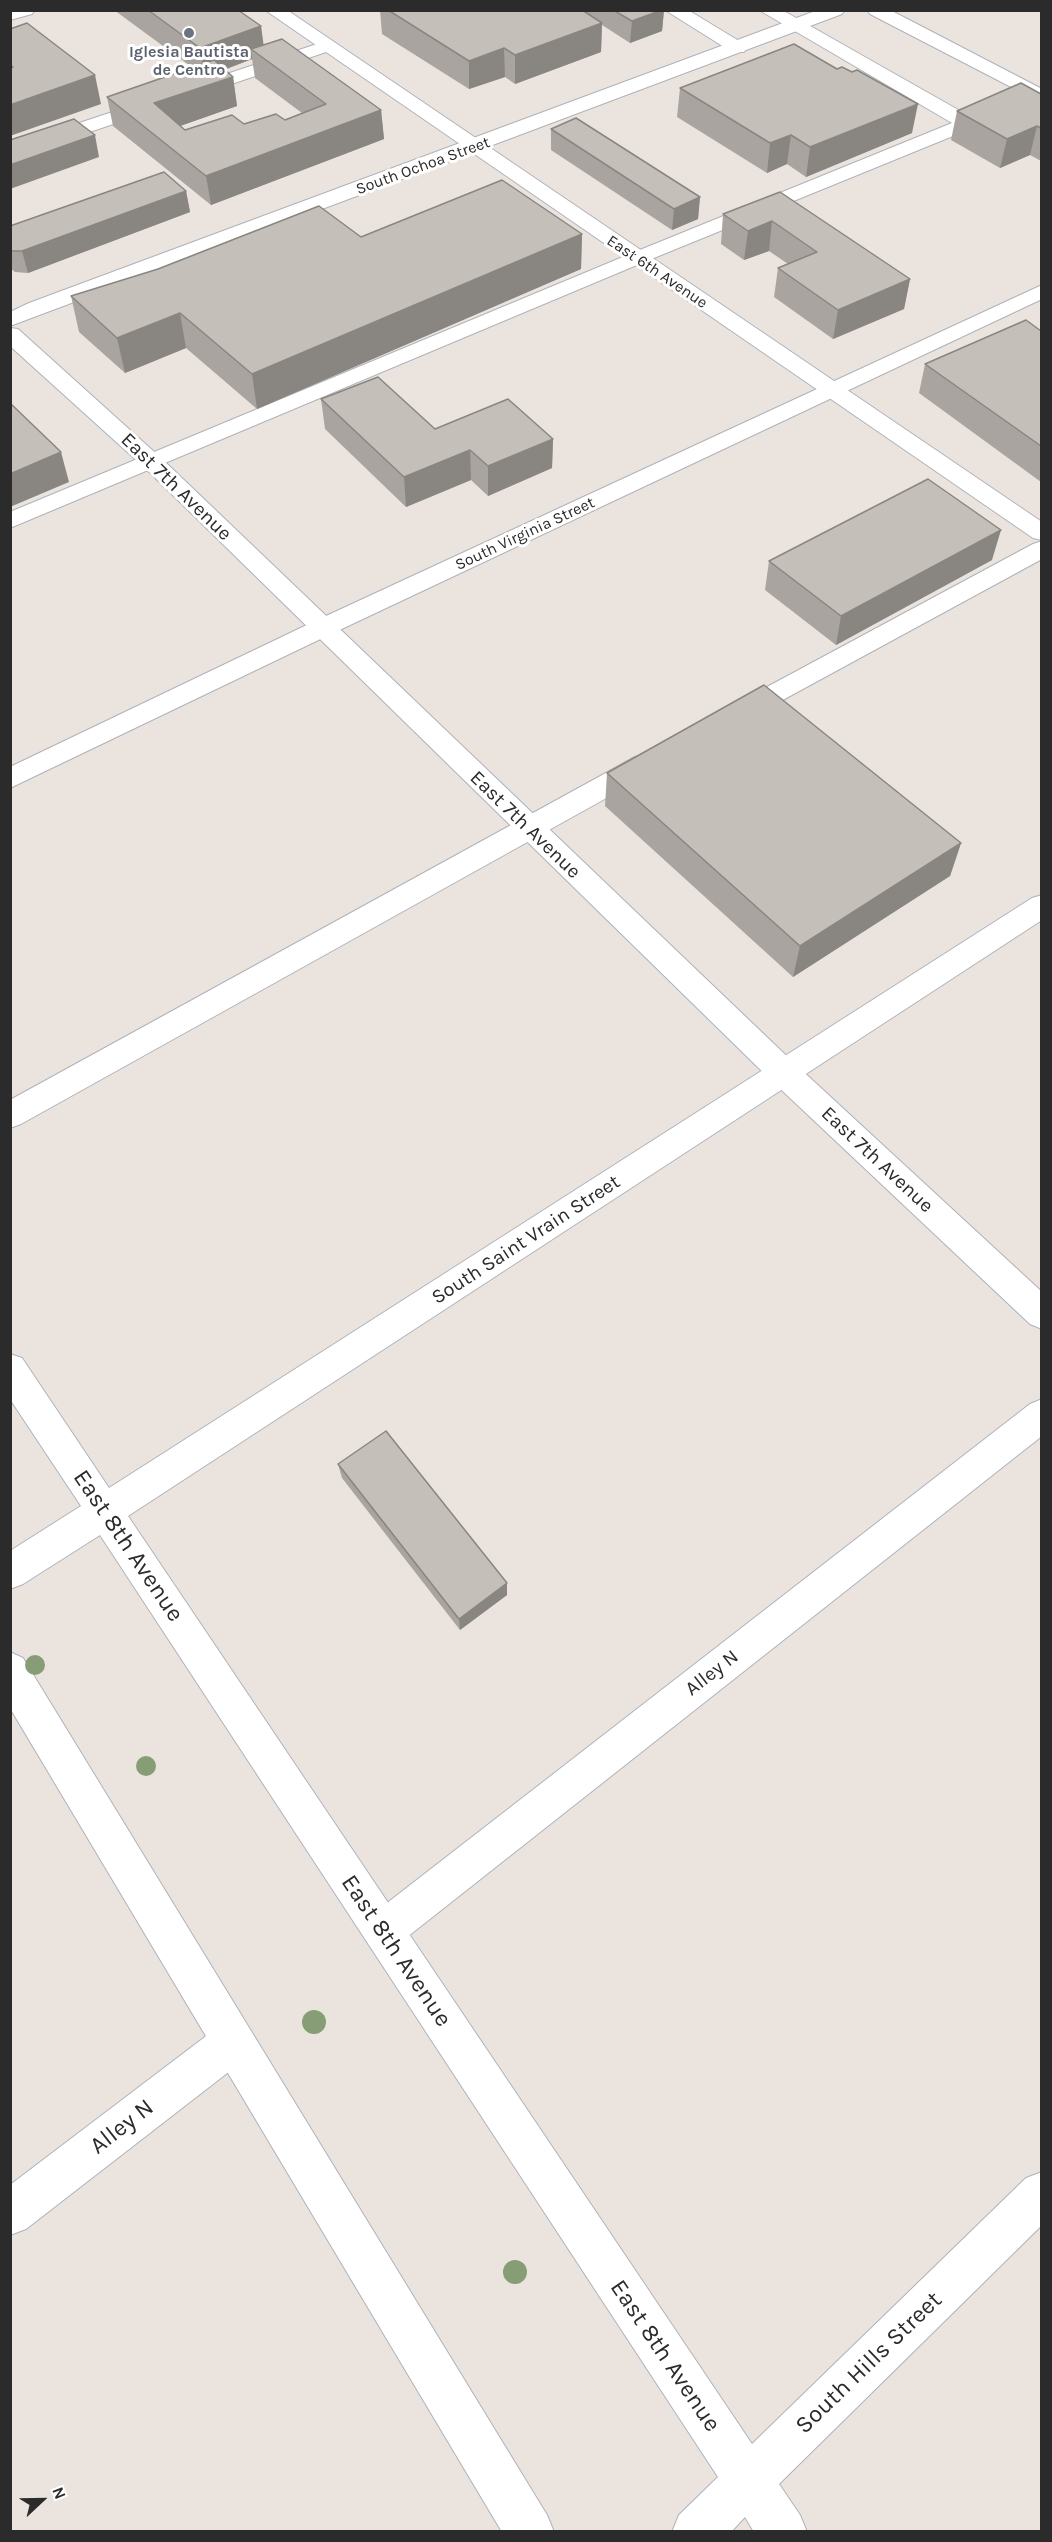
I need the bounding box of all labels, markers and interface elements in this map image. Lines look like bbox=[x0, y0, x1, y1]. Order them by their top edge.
marker: Iglesia Bautista de Centro bbox=[182, 26, 196, 40]
place label: Iglesia Bautista de Centro bbox=[129, 42, 249, 80]
street label: South Ochoa Street bbox=[353, 133, 493, 199]
street label: East 6th Avenue bbox=[603, 231, 711, 313]
street label: East 7th Avenue bbox=[116, 428, 236, 546]
street label: South Virginia Street bbox=[452, 493, 598, 575]
street label: East 7th Avenue bbox=[465, 766, 585, 884]
street label: East 7th Avenue bbox=[816, 1102, 938, 1218]
street label: South Saint Vrain Street bbox=[427, 1170, 625, 1310]
street label: East 8th Avenue bbox=[67, 1465, 189, 1627]
street label: Alley N bbox=[681, 1645, 743, 1701]
street label: East 8th Avenue bbox=[335, 1870, 457, 2032]
street label: Alley N bbox=[84, 2093, 160, 2161]
street label: East 8th Avenue bbox=[604, 2275, 726, 2437]
street label: South Hills Street bbox=[790, 2286, 948, 2440]
north arrow bbox=[12, 2470, 72, 2530]
text: N bbox=[48, 2484, 70, 2502]

